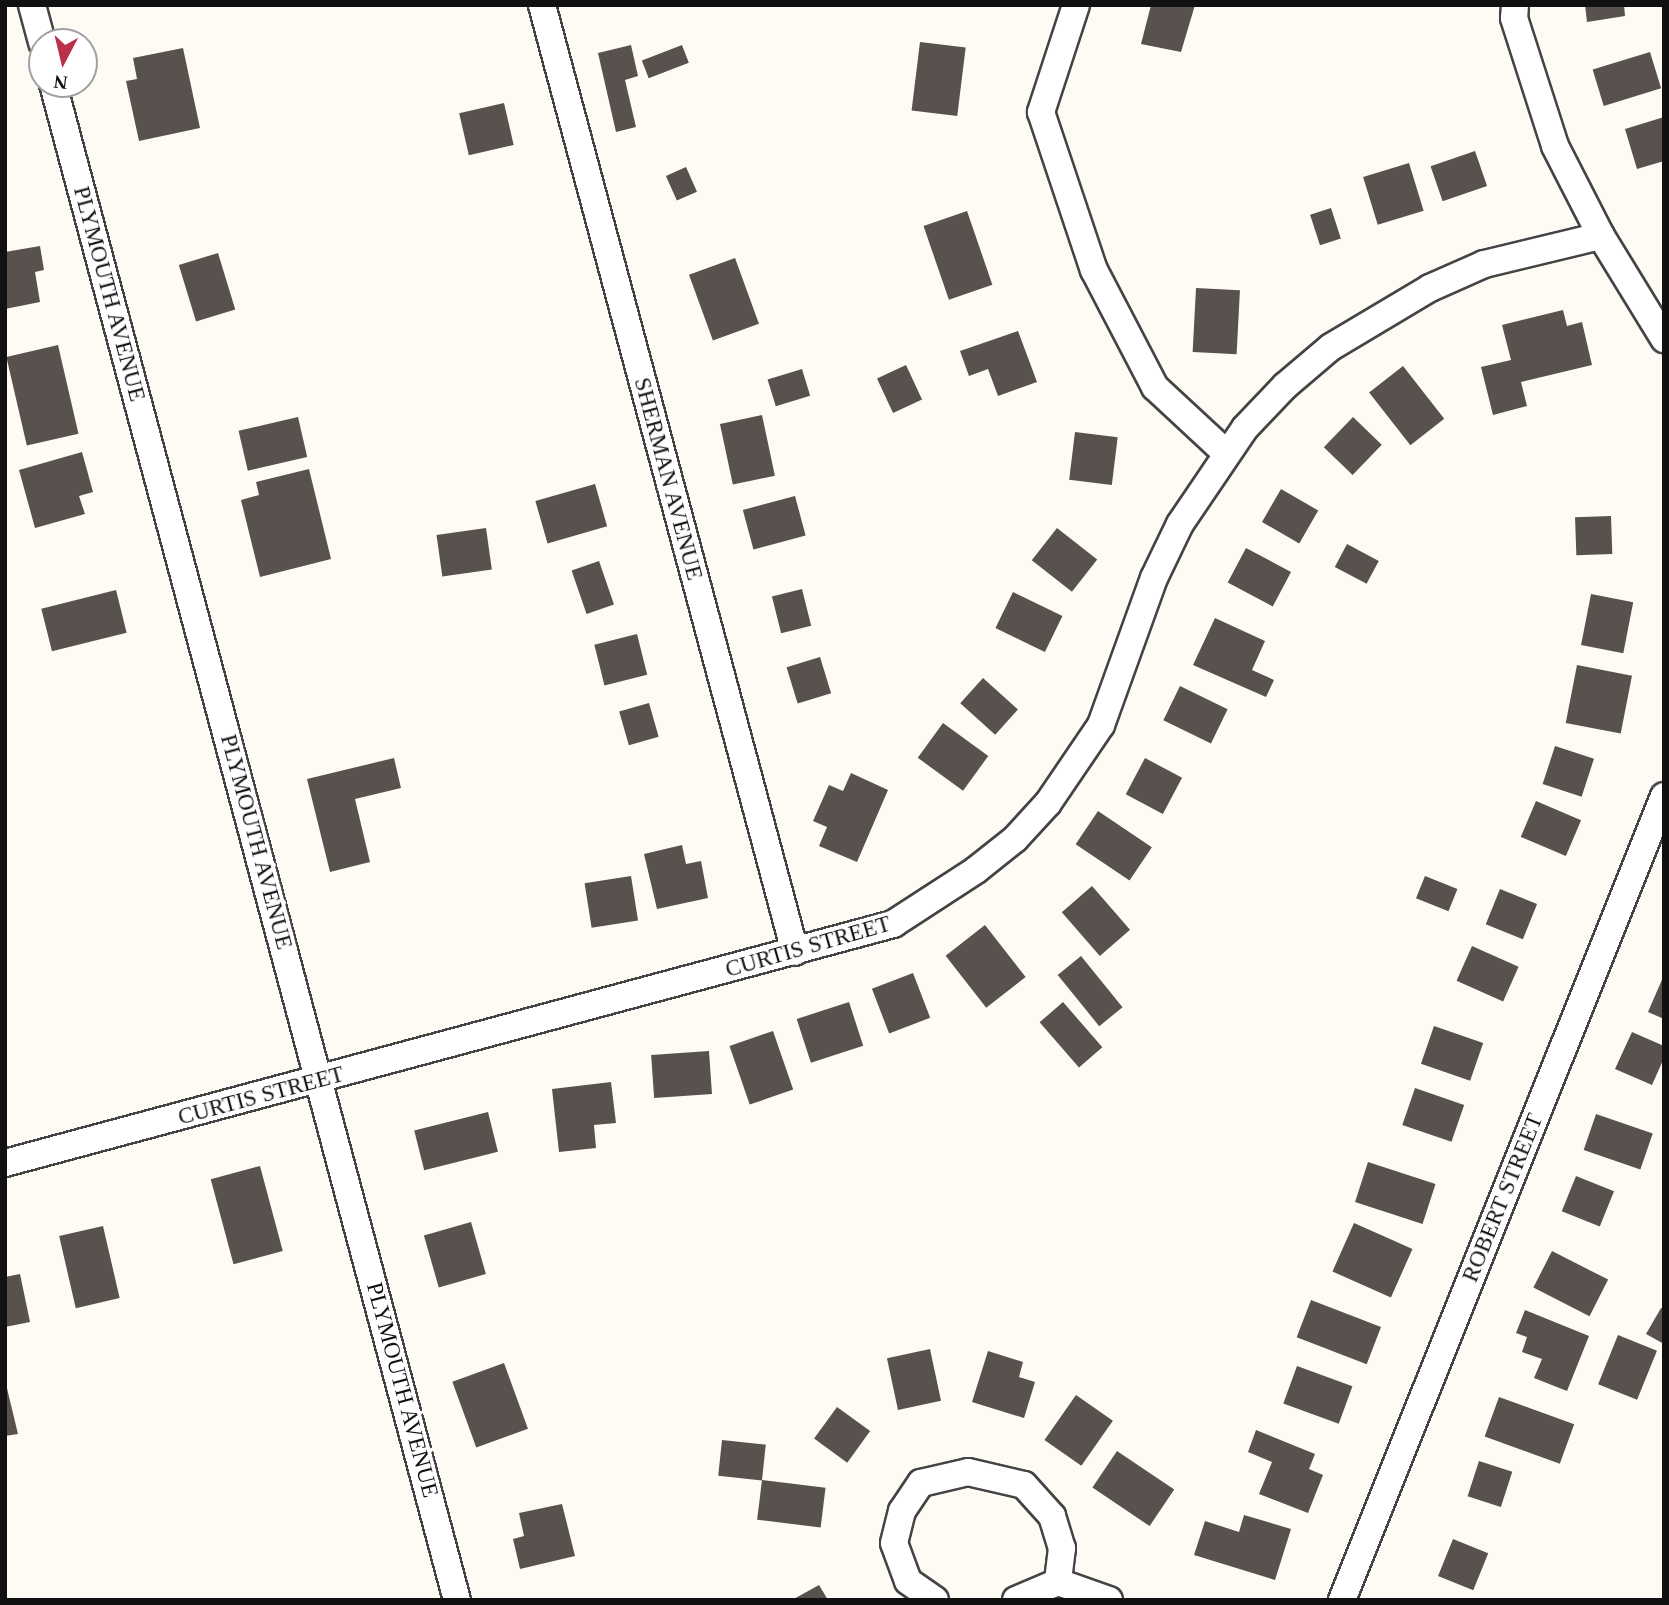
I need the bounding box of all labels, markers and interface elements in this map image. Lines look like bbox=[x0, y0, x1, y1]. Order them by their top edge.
north arrow bbox=[28, 28, 98, 98]
text: N bbox=[53, 71, 69, 94]
street label: PLYMOUTH AVENUE bbox=[67, 183, 151, 405]
street label: SHERMAN AVENUE bbox=[628, 374, 708, 584]
street label: PLYMOUTH AVENUE bbox=[214, 731, 298, 953]
street label: CURTIS STREET bbox=[722, 910, 894, 984]
street label: CURTIS STREET bbox=[175, 1061, 347, 1131]
street label: ROBERT STREET bbox=[1457, 1110, 1549, 1286]
street label: PLYMOUTH AVENUE bbox=[360, 1279, 444, 1501]

